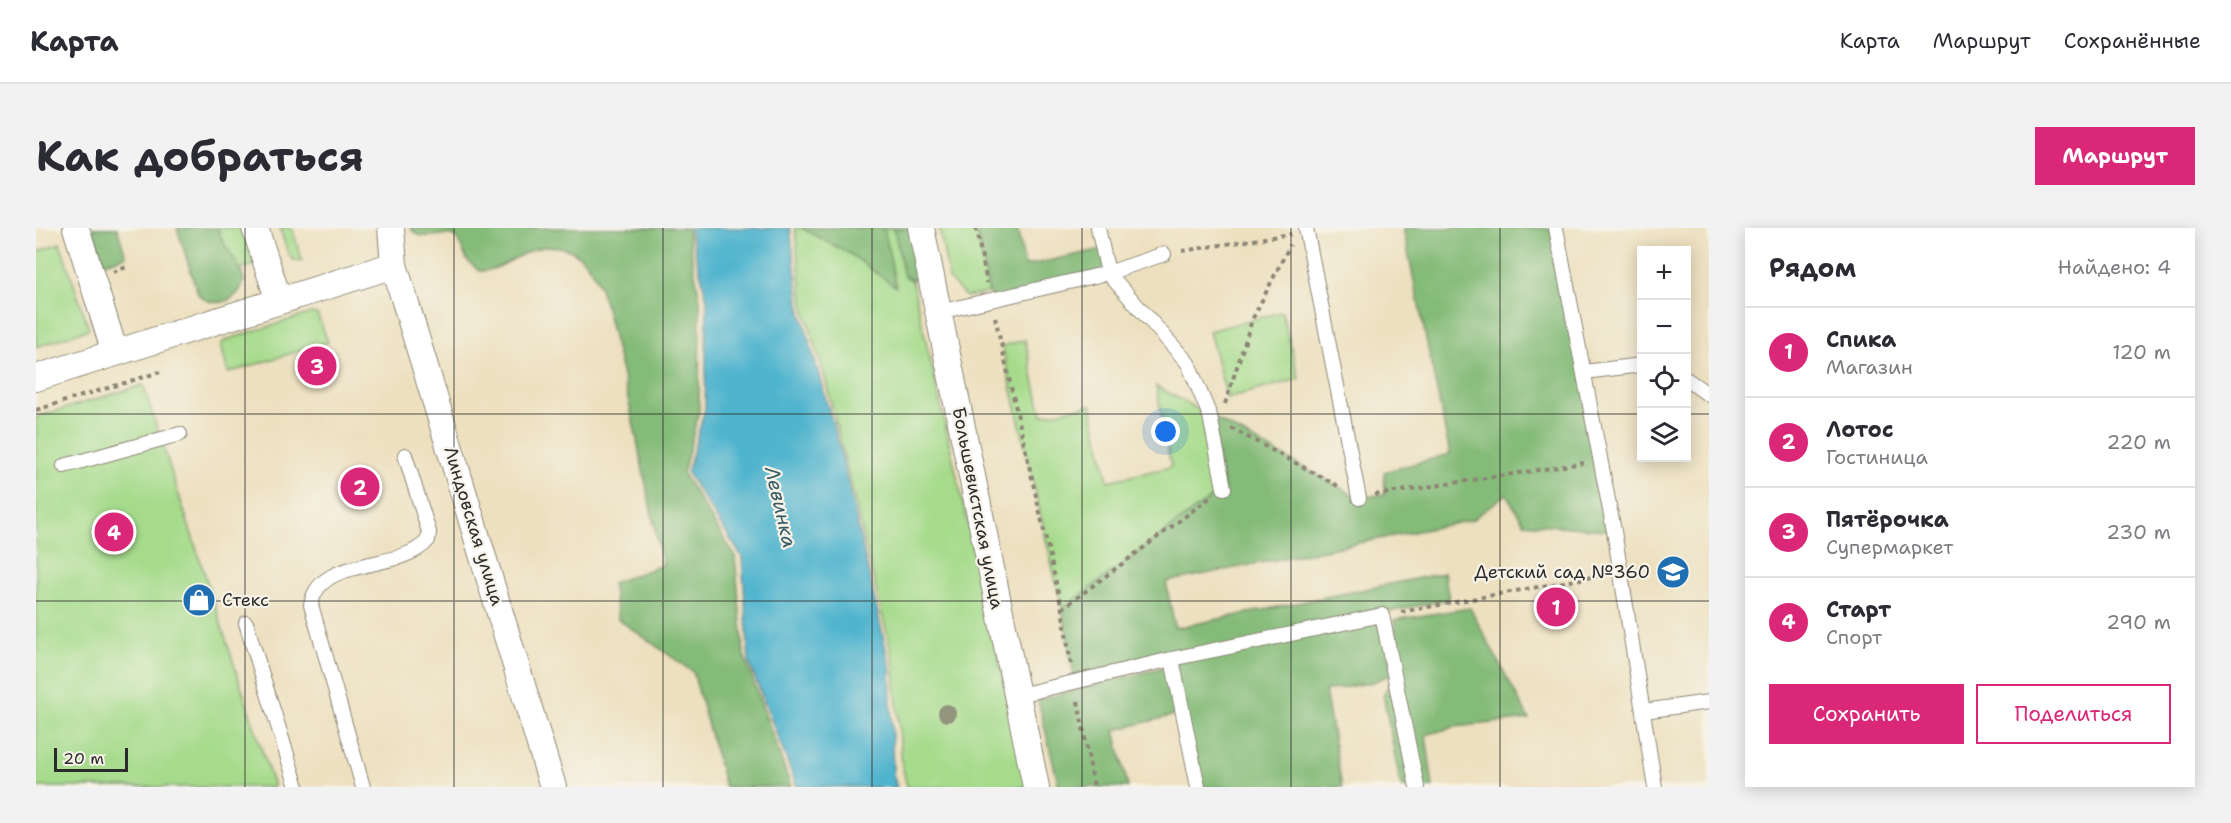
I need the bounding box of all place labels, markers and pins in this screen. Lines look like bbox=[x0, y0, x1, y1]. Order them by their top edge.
pin: 3 bbox=[298, 344, 336, 388]
pin: 2 bbox=[340, 464, 380, 510]
pin: 4 bbox=[94, 510, 134, 554]
school or university icon: Детский сад №360 bbox=[1655, 554, 1691, 590]
place label: Детский сад №360 bbox=[1474, 560, 1650, 584]
shop icon: Стекс bbox=[181, 582, 217, 618]
pin: 1 bbox=[1536, 584, 1576, 629]
place label: Стекс bbox=[222, 588, 269, 612]

